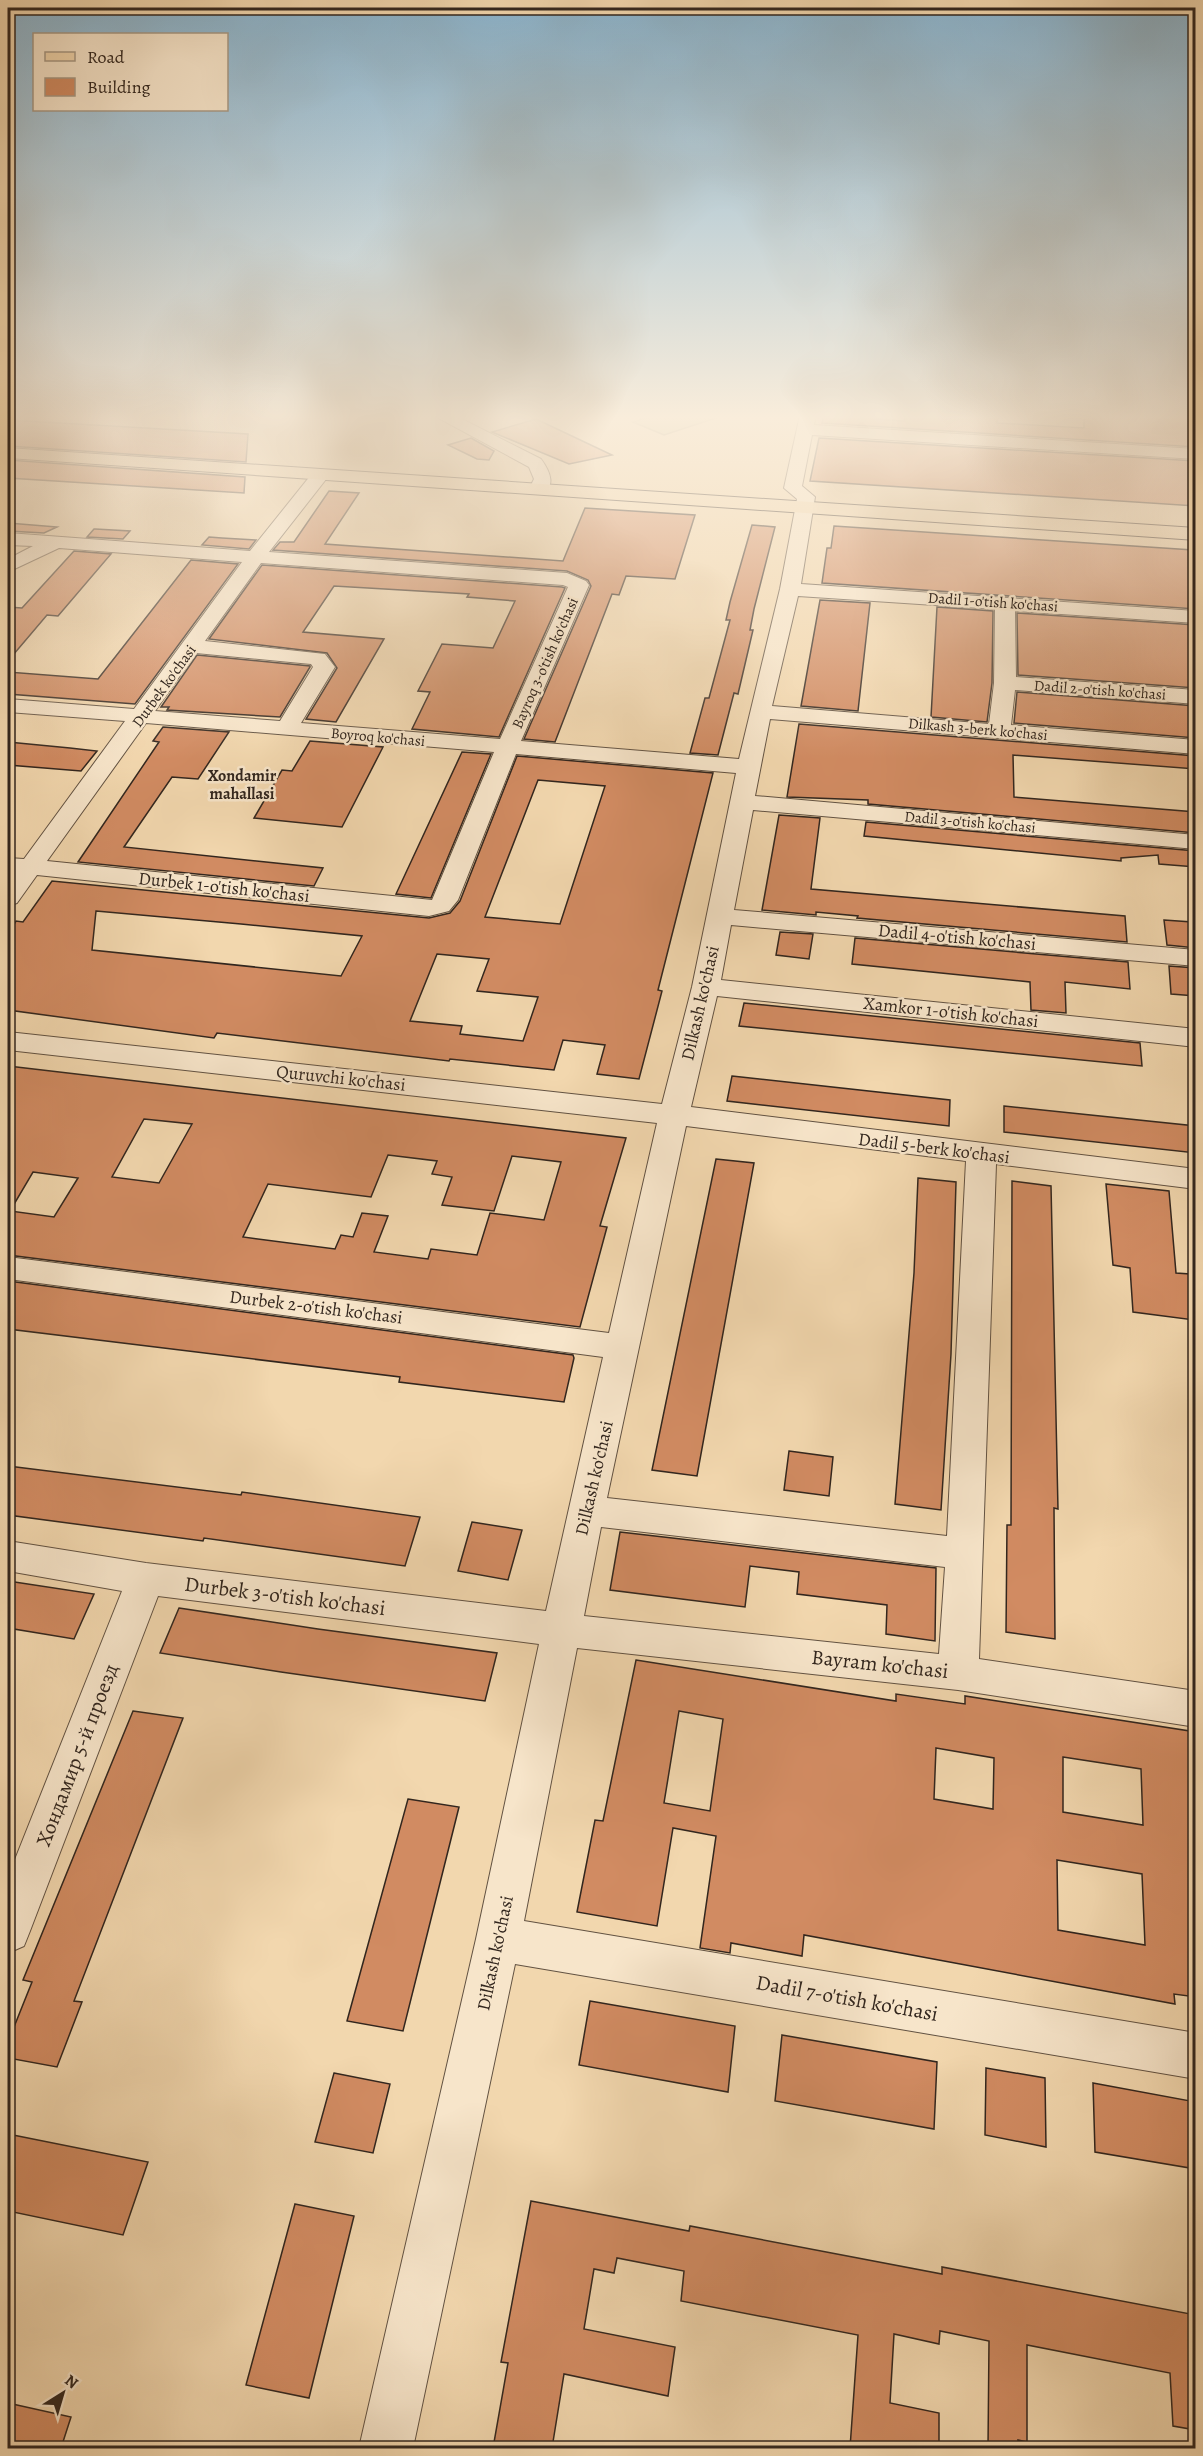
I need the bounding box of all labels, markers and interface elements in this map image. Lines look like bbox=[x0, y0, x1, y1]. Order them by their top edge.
legend bbox=[33, 33, 228, 111]
text: Road bbox=[87, 45, 125, 69]
text: Building bbox=[87, 75, 151, 99]
street label: Dadil 1-o'tish ko'chasi bbox=[927, 587, 1059, 617]
street label: Bayroq 3-o'tish ko'chasi bbox=[507, 594, 583, 732]
street label: Durbek ko'chasi bbox=[127, 641, 201, 731]
street label: Dadil 2-o'tish ko'chasi bbox=[1033, 675, 1167, 705]
street label: Dilkash 3-berk ko'chasi bbox=[907, 713, 1049, 745]
street label: Boyroq ko'chasi bbox=[330, 723, 426, 751]
district label: Xondamir mahallasi bbox=[208, 765, 277, 805]
street label: Dadil 3-o'tish ko'chasi bbox=[903, 806, 1037, 838]
street label: Durbek 1-o'tish ko'chasi bbox=[137, 866, 311, 908]
street label: Dadil 4-o'tish ko'chasi bbox=[877, 918, 1037, 956]
street label: Dilkash ko'chasi bbox=[675, 943, 725, 1063]
street label: Xamkor 1-o'tish ko'chasi bbox=[862, 991, 1040, 1033]
street label: Quruvchi ko'chasi bbox=[275, 1059, 407, 1097]
street label: Dadil 5-berk ko'chasi bbox=[857, 1127, 1011, 1169]
street label: Durbek 2-o'tish ko'chasi bbox=[228, 1284, 404, 1330]
street label: Dilkash ko'chasi bbox=[569, 1418, 619, 1538]
street label: Durbek 3-o'tish ko'chasi bbox=[183, 1570, 387, 1622]
street label: Bayram ko'chasi bbox=[810, 1643, 950, 1685]
street label: Хондамир 5-й проезд bbox=[29, 1660, 125, 1850]
street label: Dilkash ko'chasi bbox=[471, 1893, 519, 2013]
street label: Dadil 7-o'tish ko'chasi bbox=[754, 1968, 940, 2028]
north arrow bbox=[33, 2363, 93, 2423]
text: N bbox=[60, 2370, 83, 2394]

